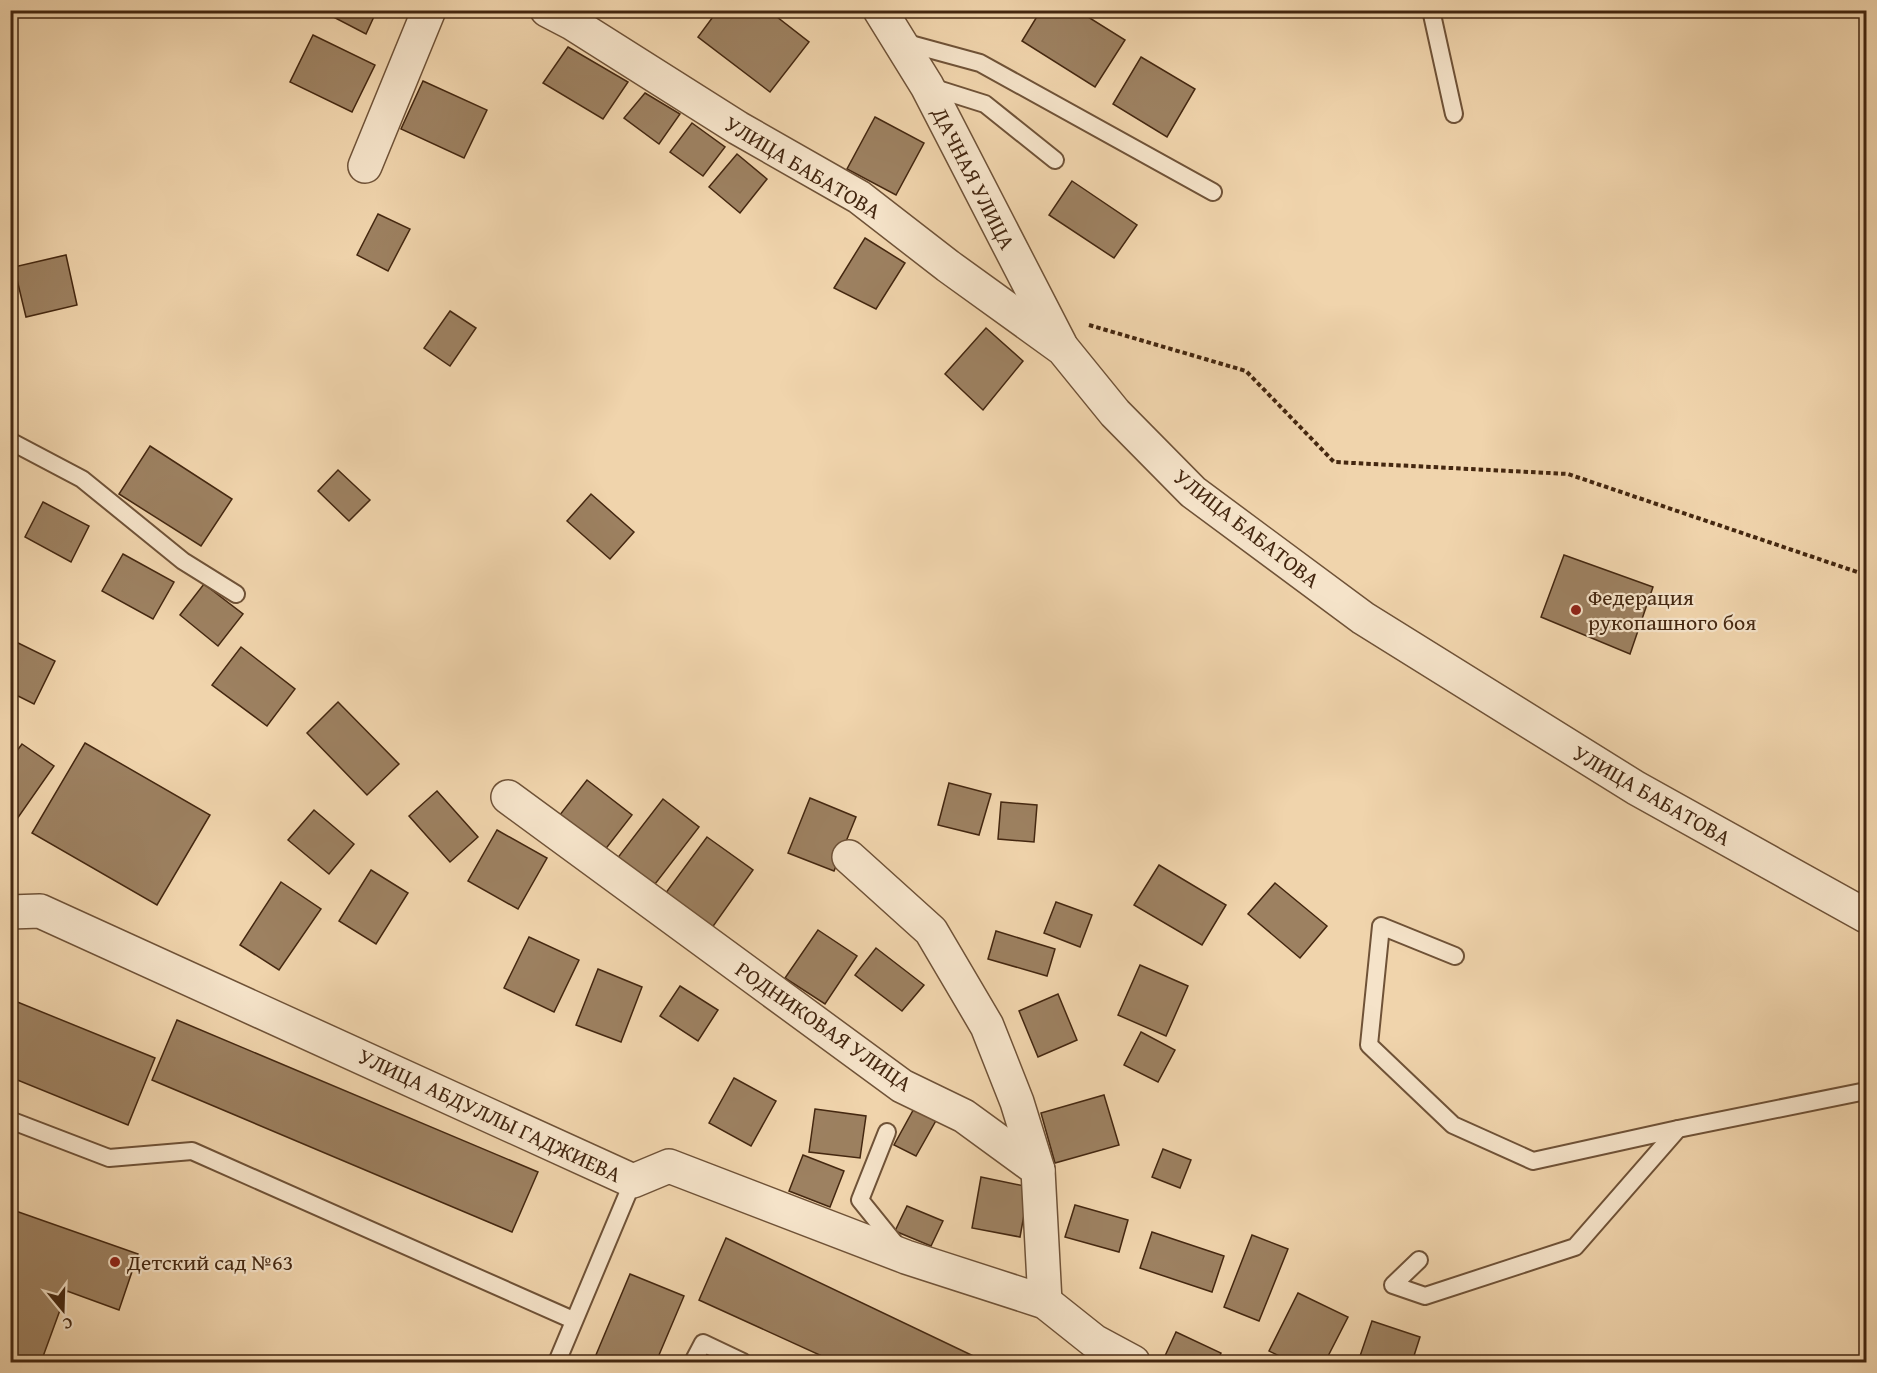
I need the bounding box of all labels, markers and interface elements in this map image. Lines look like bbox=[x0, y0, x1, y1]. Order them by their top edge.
street label: ДАЧНАЯ УЛИЦА bbox=[924, 100, 1024, 255]
street label: УЛИЦА БАБАТОВА bbox=[719, 108, 888, 227]
street label: УЛИЦА БАБАТОВА bbox=[1167, 461, 1327, 596]
place label: Федерация рукопашного боя bbox=[1588, 581, 1756, 638]
marker: Федерация рукопашного боя bbox=[1569, 603, 1583, 617]
street label: УЛИЦА БАБАТОВА bbox=[1567, 737, 1738, 854]
street label: РОДНИКОВАЯ УЛИЦА bbox=[729, 953, 919, 1099]
street label: УЛИЦА АБДУЛЛЫ ГАДЖИЕВА bbox=[353, 1040, 627, 1190]
place label: Детский сад №63 bbox=[126, 1246, 293, 1278]
marker: Детский сад №63 bbox=[108, 1255, 122, 1269]
north arrow bbox=[33, 1280, 93, 1340]
text: С bbox=[60, 1311, 76, 1337]

